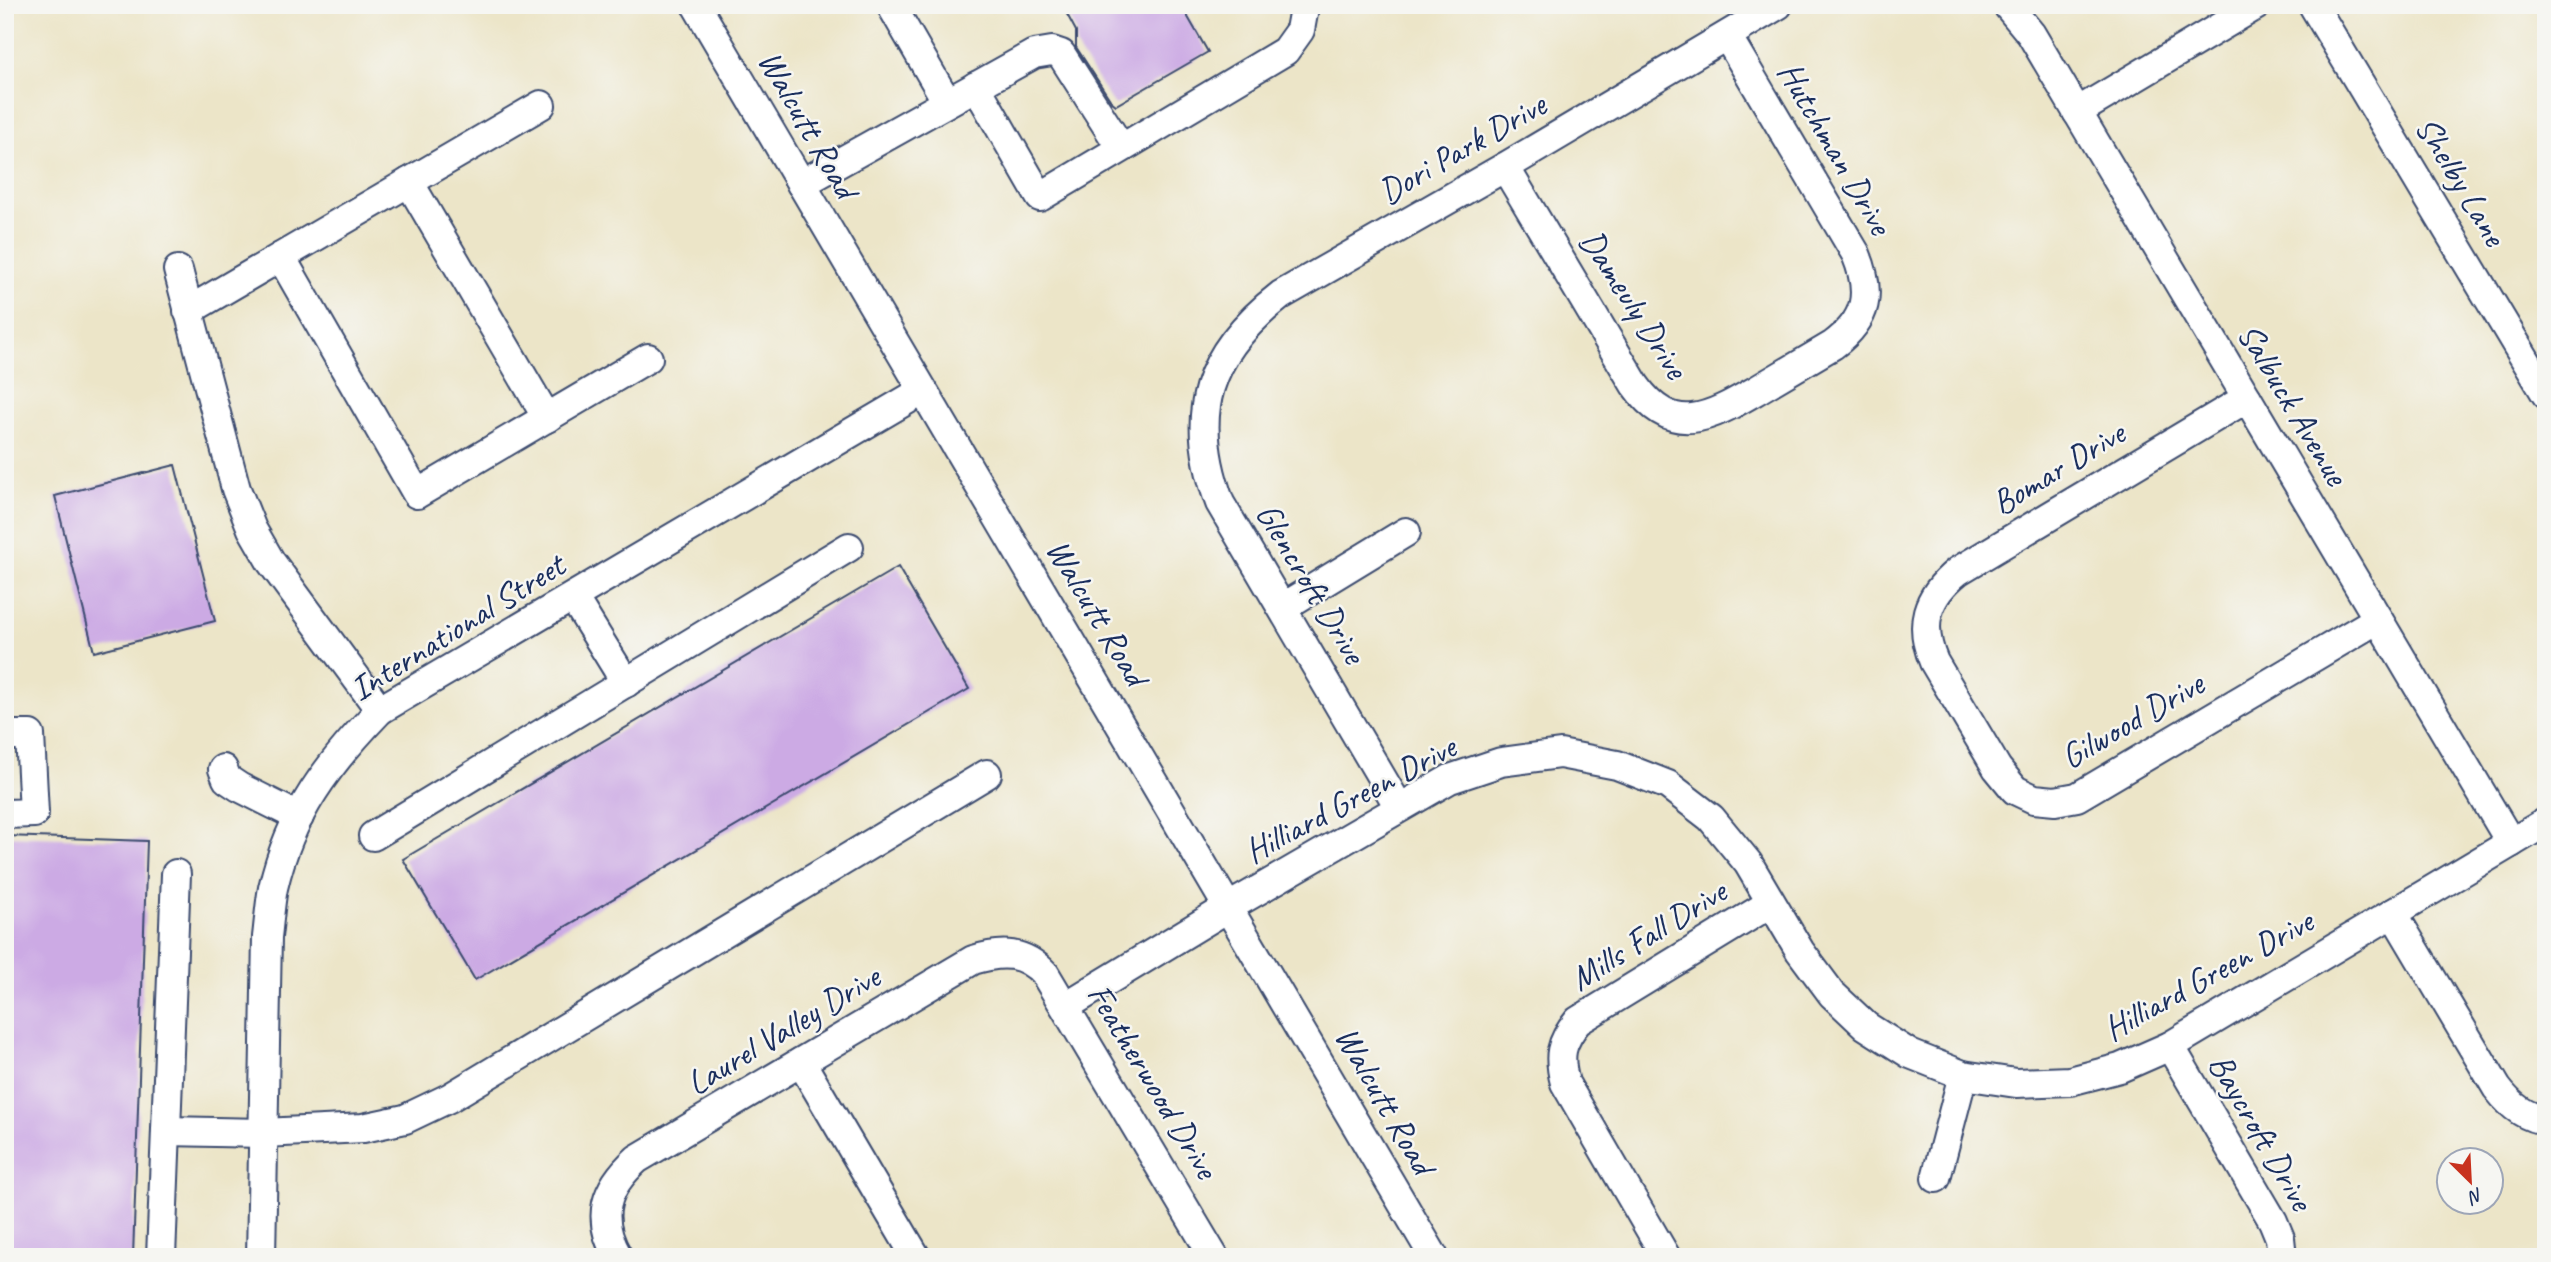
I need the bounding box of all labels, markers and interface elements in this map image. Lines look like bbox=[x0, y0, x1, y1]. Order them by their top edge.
street label: Walcutt Road bbox=[748, 42, 871, 210]
street label: Hutchman Drive bbox=[1767, 53, 1904, 245]
street label: Dori Park Drive bbox=[1370, 81, 1556, 214]
street label: Shelby Lane bbox=[2405, 108, 2518, 256]
street label: Dameuly Drive bbox=[1569, 221, 1700, 389]
street label: Salbuck Avenue bbox=[2227, 315, 2360, 495]
street label: Bomar Drive bbox=[1983, 409, 2135, 525]
street label: Glencroft Drive bbox=[1245, 494, 1378, 674]
street label: Walcutt Road bbox=[1036, 530, 1161, 698]
street label: International Street bbox=[341, 541, 576, 711]
street label: Gilwood Drive bbox=[2052, 660, 2214, 779]
street label: Hilliard Green Drive bbox=[1237, 723, 1466, 874]
street label: Mills Fall Drive bbox=[1561, 868, 1737, 1001]
street label: Hilliard Green Drive bbox=[2095, 898, 2323, 1051]
street label: Laurel Valley Drive bbox=[678, 953, 890, 1105]
street label: Featherwood Drive bbox=[1077, 975, 1230, 1189]
street label: Walcutt Road bbox=[1325, 1018, 1448, 1186]
street label: Baycroft Drive bbox=[2198, 1046, 2325, 1221]
north arrow bbox=[2436, 1146, 2506, 1216]
text: N bbox=[2463, 1182, 2487, 1210]

